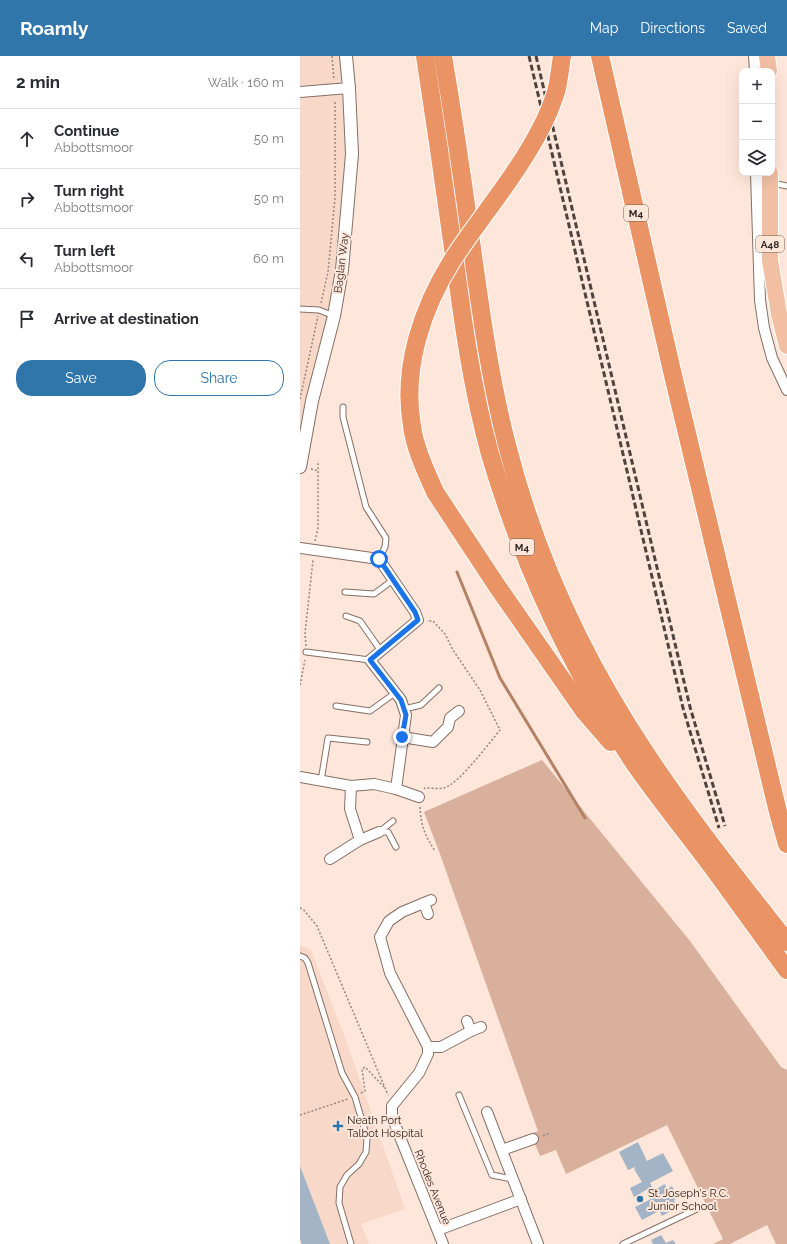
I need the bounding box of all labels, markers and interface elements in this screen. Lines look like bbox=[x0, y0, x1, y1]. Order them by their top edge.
text: Roamly bbox=[20, 17, 88, 39]
text: Map bbox=[590, 20, 618, 36]
text: Directions bbox=[640, 20, 705, 36]
text: Saved bbox=[727, 20, 767, 36]
map controls bbox=[739, 68, 775, 176]
button: + bbox=[739, 68, 775, 104]
text: 2 min bbox=[16, 72, 60, 92]
text: Walk · 160 m bbox=[208, 75, 284, 90]
button: − bbox=[739, 104, 775, 140]
text: Continue bbox=[54, 122, 119, 140]
icon: ahead bbox=[16, 128, 38, 150]
text: 50 m bbox=[254, 131, 284, 146]
text: Abbottsmoor bbox=[54, 140, 133, 155]
button: layers bbox=[739, 140, 775, 176]
text: Turn right bbox=[54, 182, 124, 200]
icon: right bbox=[16, 188, 38, 210]
text: 50 m bbox=[254, 191, 284, 206]
text: Abbottsmoor bbox=[54, 200, 133, 215]
road number: M4 bbox=[624, 205, 648, 221]
street label: Baglan Way bbox=[331, 232, 352, 294]
road number: A48 bbox=[756, 236, 784, 252]
text: Turn left bbox=[54, 242, 115, 260]
icon: left bbox=[16, 248, 38, 270]
text: 60 m bbox=[253, 251, 284, 266]
text: Abbottsmoor bbox=[54, 260, 133, 275]
icon: arrive bbox=[16, 308, 38, 330]
text: Arrive at destination bbox=[54, 310, 199, 328]
button: Save bbox=[16, 360, 146, 396]
button: Share bbox=[154, 360, 284, 396]
road number: M4 bbox=[510, 539, 534, 555]
route start bbox=[370, 550, 388, 568]
route end bbox=[393, 728, 411, 746]
place label: Neath Port Talbot Hospital bbox=[347, 1114, 423, 1140]
marker: Neath Port Talbot Hospital bbox=[332, 1120, 344, 1132]
street label: Rhodes Avenue bbox=[412, 1148, 454, 1227]
place label: St. Joseph's R.C. Junior School bbox=[648, 1187, 728, 1213]
marker: St. Joseph's R.C. Junior School bbox=[635, 1194, 645, 1204]

